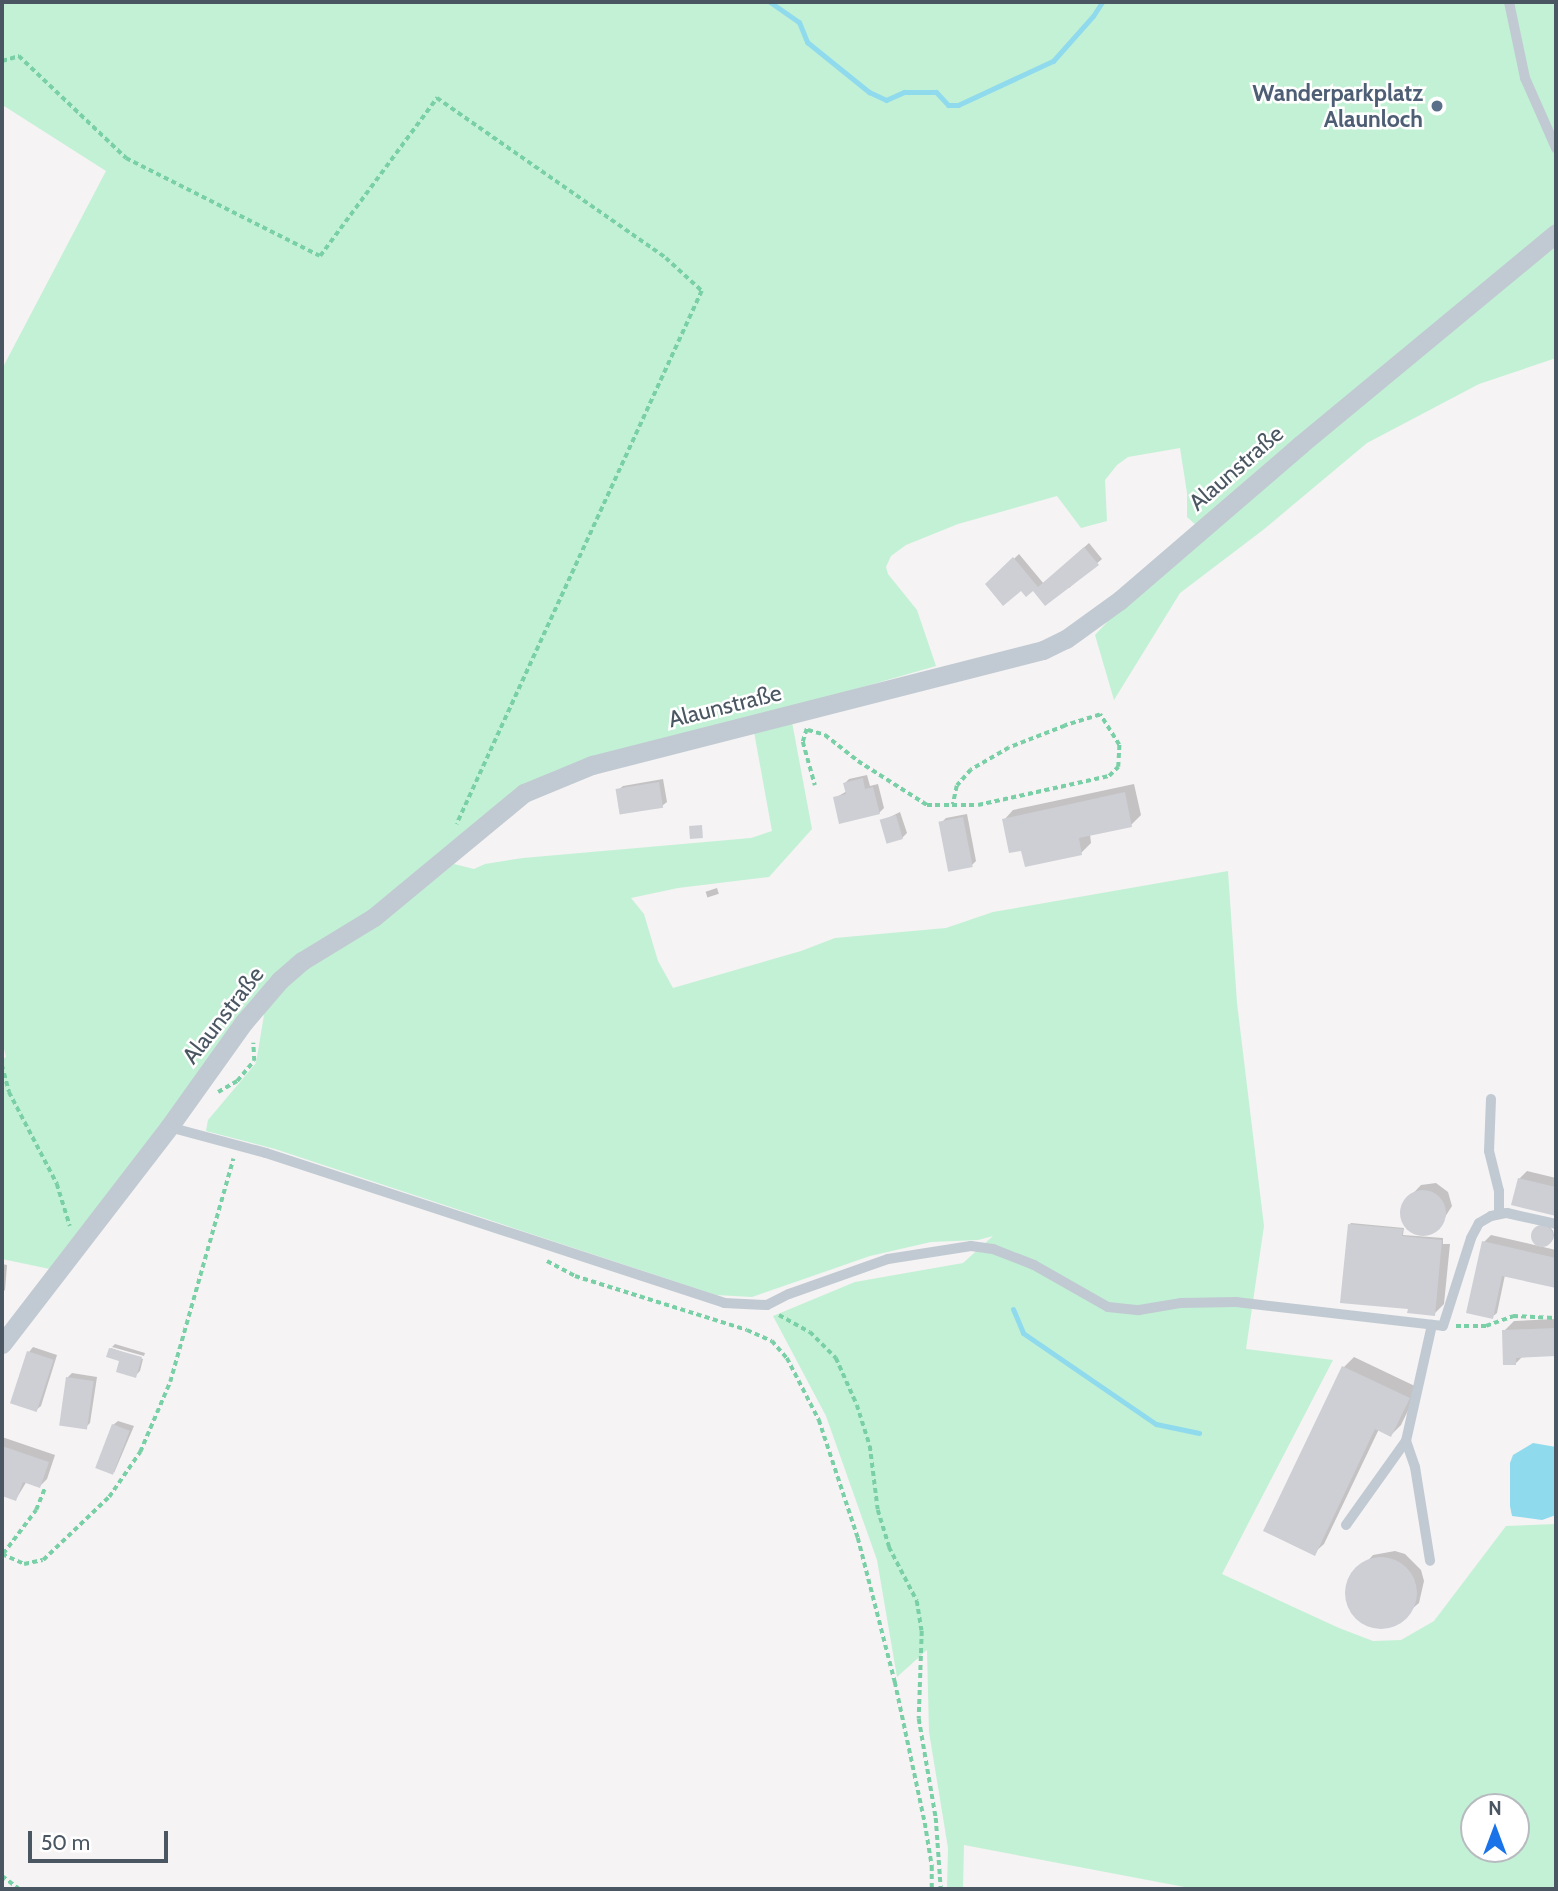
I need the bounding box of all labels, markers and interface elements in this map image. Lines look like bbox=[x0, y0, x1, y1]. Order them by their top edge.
place label: Wanderparkplatz Alaunloch bbox=[1252, 79, 1423, 133]
marker: Wanderparkplatz Alaunloch bbox=[1429, 98, 1445, 114]
street label: Alaunstraße bbox=[1183, 420, 1289, 516]
street label: Alaunstraße bbox=[666, 679, 784, 733]
street label: Alaunstraße bbox=[176, 961, 270, 1069]
north arrow bbox=[1460, 1793, 1530, 1863]
text: N bbox=[1488, 1797, 1502, 1820]
scale bar bbox=[32, 1818, 172, 1862]
text: 50 m bbox=[41, 1830, 90, 1855]

